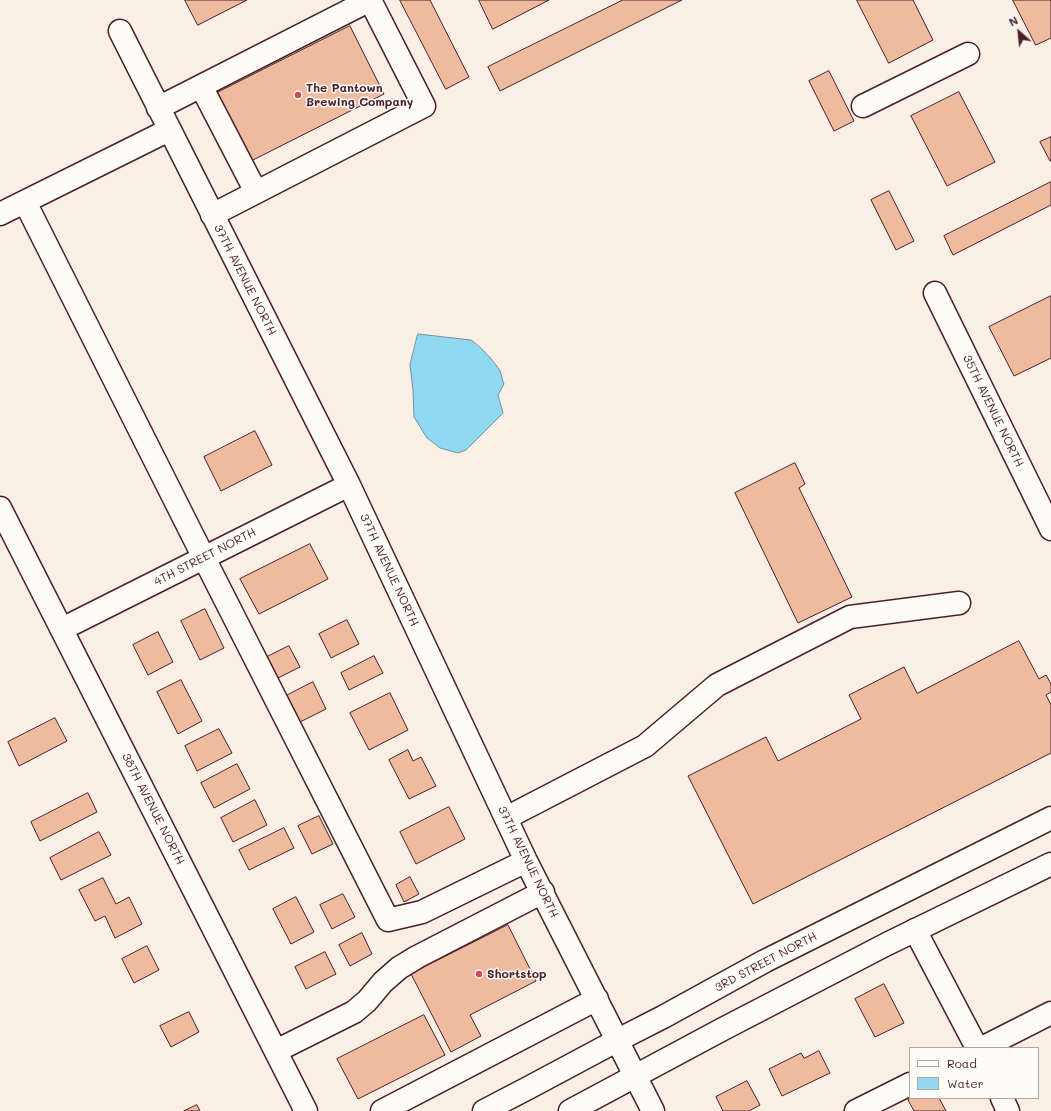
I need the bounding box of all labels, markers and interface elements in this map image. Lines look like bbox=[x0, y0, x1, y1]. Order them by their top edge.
north arrow bbox=[999, 12, 1039, 52]
text: N bbox=[1006, 12, 1020, 29]
place label: The Pantown Brewing Company bbox=[306, 81, 413, 109]
marker: The Pantown Brewing Company bbox=[293, 90, 303, 100]
street label: 37TH AVENUE NORTH bbox=[211, 222, 279, 338]
street label: 35TH AVENUE NORTH bbox=[960, 353, 1026, 469]
street label: 37TH AVENUE NORTH bbox=[357, 511, 421, 629]
street label: 4TH STREET NORTH bbox=[151, 525, 259, 589]
street label: 38TH AVENUE NORTH bbox=[119, 751, 187, 867]
street label: 37TH AVENUE NORTH bbox=[495, 804, 561, 920]
street label: 3RD STREET NORTH bbox=[713, 929, 819, 995]
place label: Shortstop bbox=[487, 967, 547, 981]
marker: Shortstop bbox=[474, 969, 484, 979]
legend bbox=[909, 1047, 1039, 1099]
text: Road bbox=[947, 1055, 977, 1071]
text: Water bbox=[947, 1075, 984, 1091]

